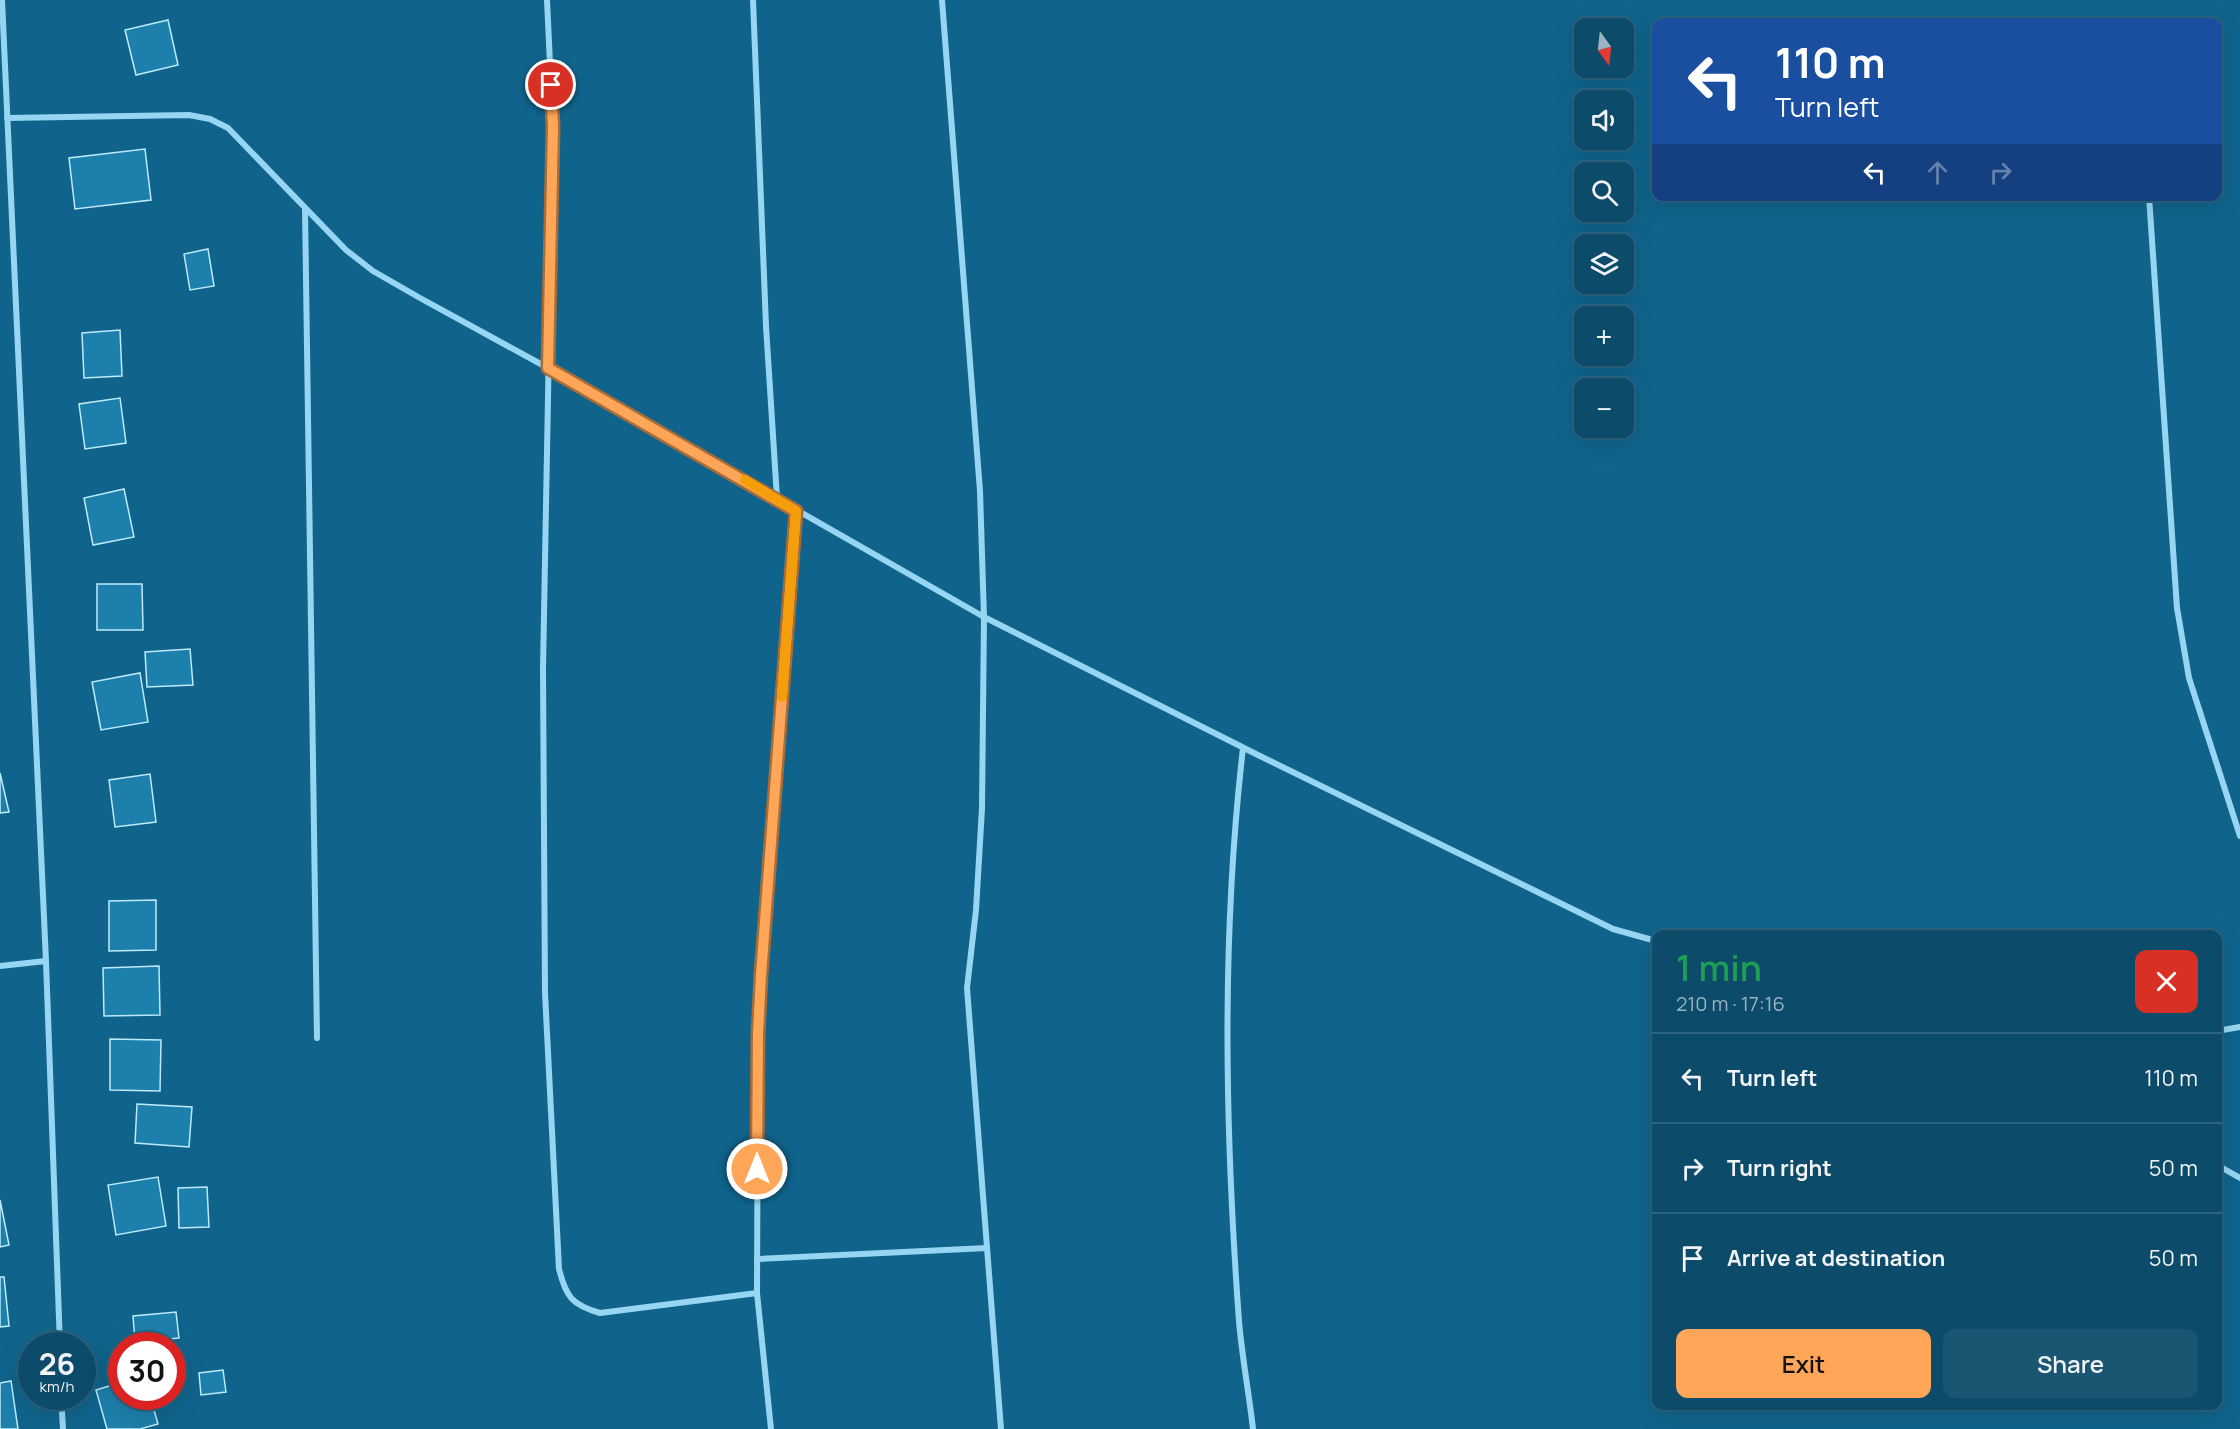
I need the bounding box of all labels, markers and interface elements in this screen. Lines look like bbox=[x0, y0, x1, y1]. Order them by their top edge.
north arrow bbox=[1574, 18, 1634, 78]
map controls bbox=[1574, 18, 1634, 438]
text: 110 m bbox=[1775, 33, 1886, 91]
icon: left bbox=[1676, 42, 1754, 120]
pin bbox=[525, 59, 576, 110]
icon: arrive bbox=[534, 68, 567, 101]
text: Turn left bbox=[1775, 88, 1879, 125]
button: sound bbox=[1574, 90, 1634, 150]
icon: left bbox=[1858, 156, 1891, 189]
icon: ahead bbox=[1921, 156, 1954, 189]
icon: right bbox=[1984, 156, 2017, 189]
button: search bbox=[1574, 162, 1634, 222]
button: layers bbox=[1574, 234, 1634, 294]
button: + bbox=[1574, 306, 1634, 366]
button: − bbox=[1574, 378, 1634, 438]
text: 1 min bbox=[1676, 943, 1762, 992]
button: close bbox=[2135, 950, 2198, 1013]
text: 210 m · 17:16 bbox=[1676, 990, 1785, 1017]
icon: left bbox=[1676, 1062, 1709, 1095]
text: Turn left bbox=[1727, 1063, 1817, 1093]
text: 110 m bbox=[2144, 1063, 2198, 1093]
position arrow bbox=[725, 1137, 789, 1201]
icon: right bbox=[1676, 1152, 1709, 1185]
text: Turn right bbox=[1727, 1153, 1832, 1183]
text: 50 m bbox=[2149, 1153, 2198, 1183]
icon: arrive bbox=[1676, 1242, 1709, 1275]
text: Arrive at destination bbox=[1727, 1243, 1945, 1273]
text: 50 m bbox=[2149, 1243, 2198, 1273]
button: Exit bbox=[1676, 1329, 1931, 1398]
button: Share bbox=[1943, 1329, 2198, 1398]
speed limit sign: 30 bbox=[108, 1332, 186, 1410]
text: 26 bbox=[39, 1343, 75, 1384]
text: km/h bbox=[40, 1376, 74, 1397]

